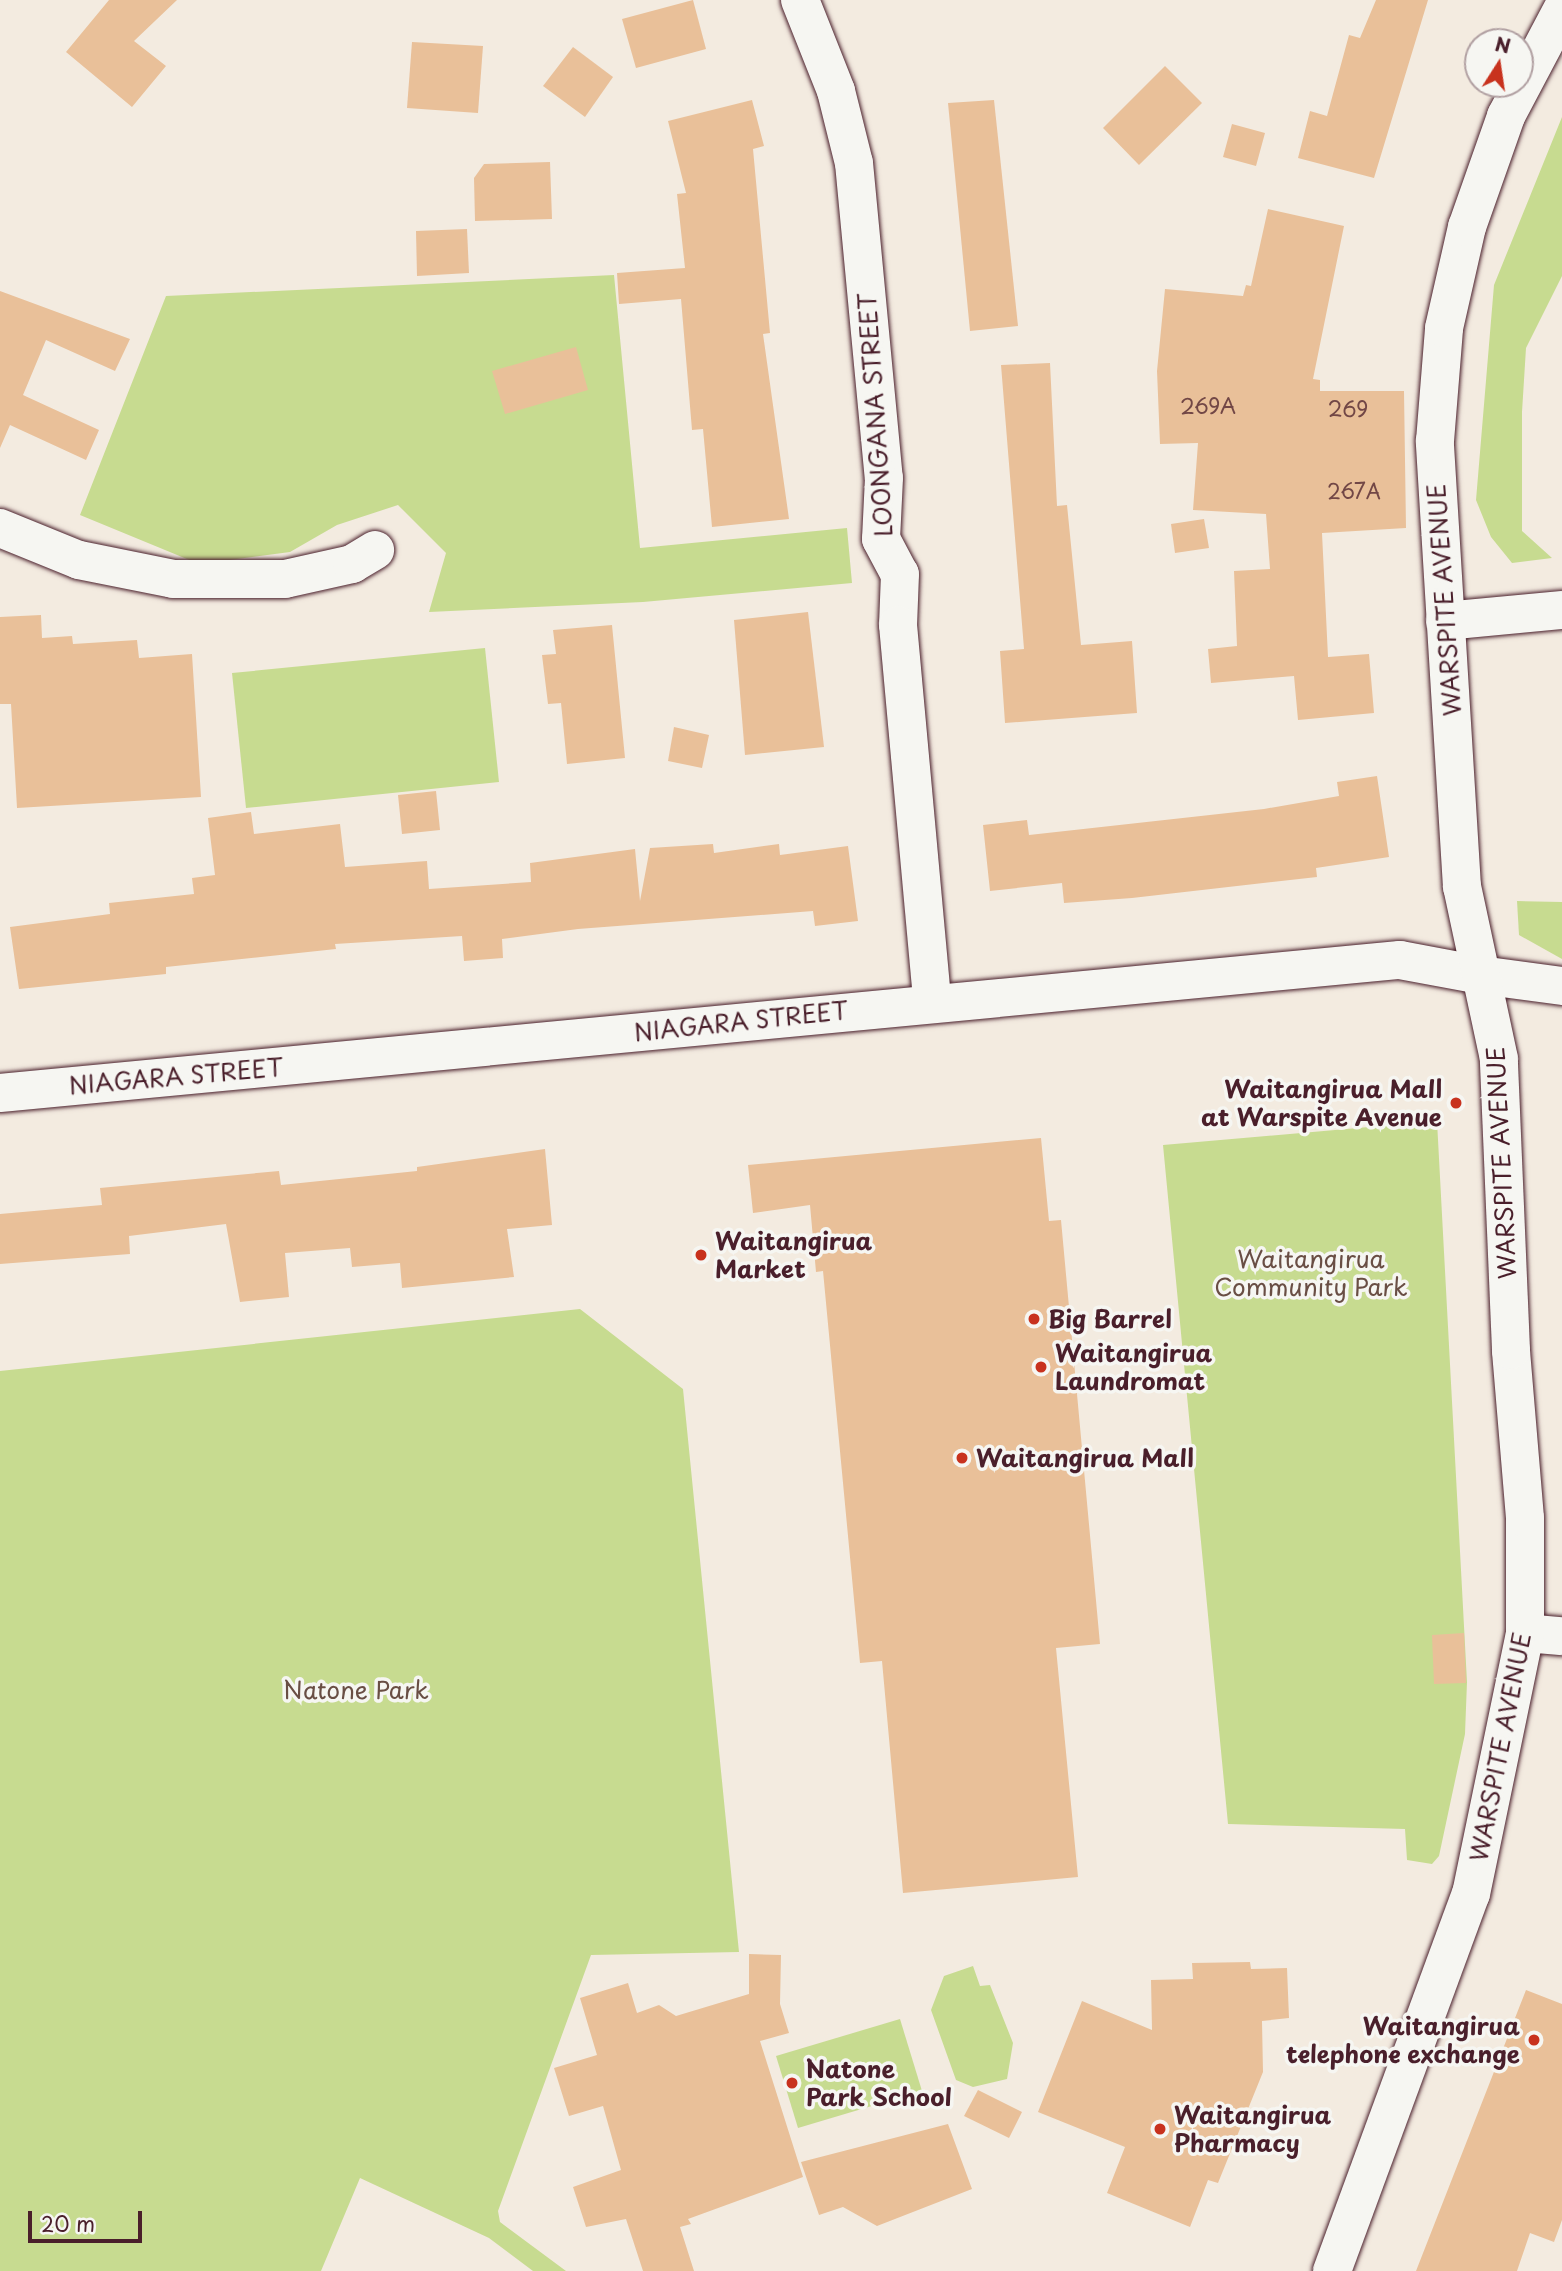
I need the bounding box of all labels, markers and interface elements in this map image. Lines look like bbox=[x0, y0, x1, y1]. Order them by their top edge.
north arrow bbox=[1464, 28, 1534, 98]
text: N bbox=[1493, 29, 1513, 60]
street label: LOONGANA STREET bbox=[852, 291, 898, 539]
house number: 269A bbox=[1180, 392, 1236, 418]
house number: 269 bbox=[1328, 395, 1368, 421]
house number: 267A bbox=[1327, 477, 1381, 503]
street label: WARSPITE AVENUE bbox=[1421, 482, 1467, 718]
street label: NIAGARA STREET bbox=[631, 995, 851, 1047]
street label: WARSPITE AVENUE bbox=[1480, 1045, 1522, 1281]
street label: NIAGARA STREET bbox=[66, 1052, 286, 1100]
place label: Waitangirua Mall at Warspite Avenue bbox=[1201, 1075, 1442, 1131]
marker: Waitangirua Mall at Warspite Avenue bbox=[1448, 1095, 1464, 1111]
place label: Waitangirua Market bbox=[715, 1227, 872, 1283]
park label: Waitangirua Community Park bbox=[1214, 1245, 1408, 1301]
marker: Waitangirua Market bbox=[693, 1247, 709, 1263]
place label: Big Barrel bbox=[1048, 1305, 1172, 1333]
marker: Big Barrel bbox=[1026, 1311, 1042, 1327]
place label: Waitangirua Laundromat bbox=[1055, 1339, 1212, 1395]
marker: Waitangirua Laundromat bbox=[1033, 1359, 1049, 1375]
place label: Waitangirua Mall bbox=[976, 1444, 1194, 1472]
marker: Waitangirua Mall bbox=[954, 1450, 970, 1466]
street label: WARSPITE AVENUE bbox=[1463, 1629, 1537, 1865]
park label: Natone Park bbox=[283, 1676, 429, 1704]
place label: Waitangirua telephone exchange bbox=[1284, 2012, 1520, 2068]
marker: Waitangirua telephone exchange bbox=[1526, 2032, 1542, 2048]
place label: Natone Park School bbox=[806, 2055, 952, 2111]
marker: Natone Park School bbox=[784, 2075, 800, 2091]
place label: Waitangirua Pharmacy bbox=[1174, 2101, 1331, 2157]
marker: Waitangirua Pharmacy bbox=[1152, 2121, 1168, 2137]
scale bar bbox=[32, 2198, 145, 2242]
text: 20 m bbox=[41, 2207, 95, 2239]

